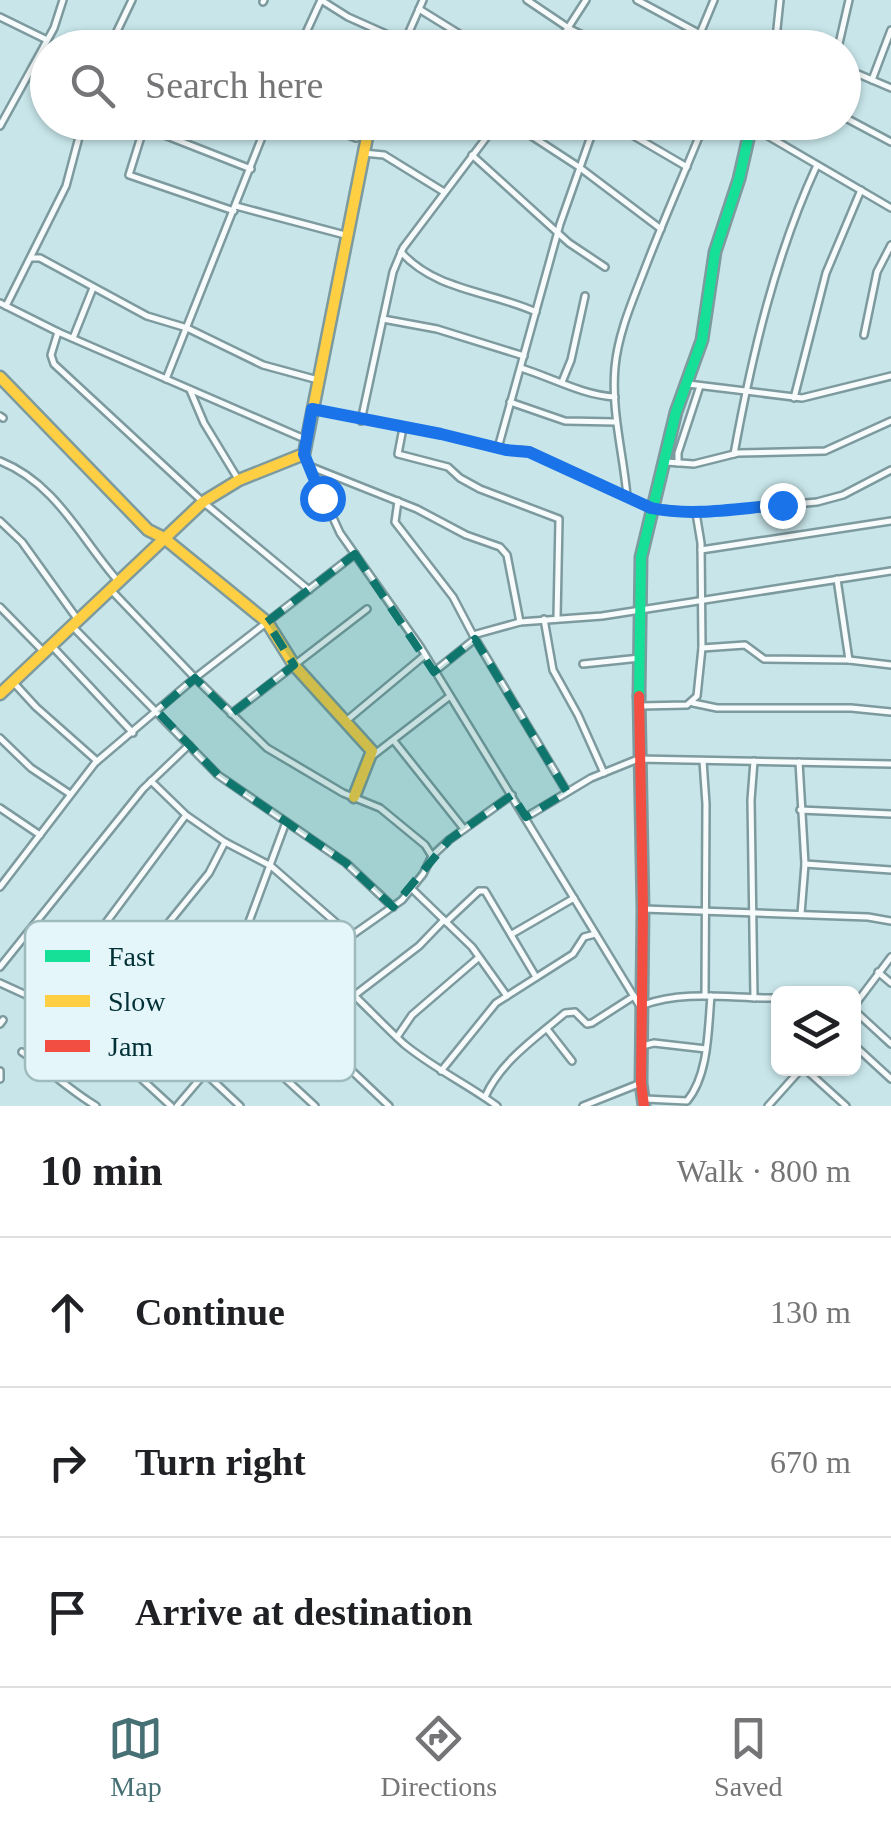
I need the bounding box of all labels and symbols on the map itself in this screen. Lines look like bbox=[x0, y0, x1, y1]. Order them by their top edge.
route start bbox=[300, 476, 346, 522]
route end bbox=[760, 483, 806, 529]
legend bbox=[25, 921, 355, 1081]
text: Fast bbox=[108, 941, 155, 972]
text: Slow bbox=[108, 986, 166, 1017]
text: Jam bbox=[108, 1031, 153, 1062]

